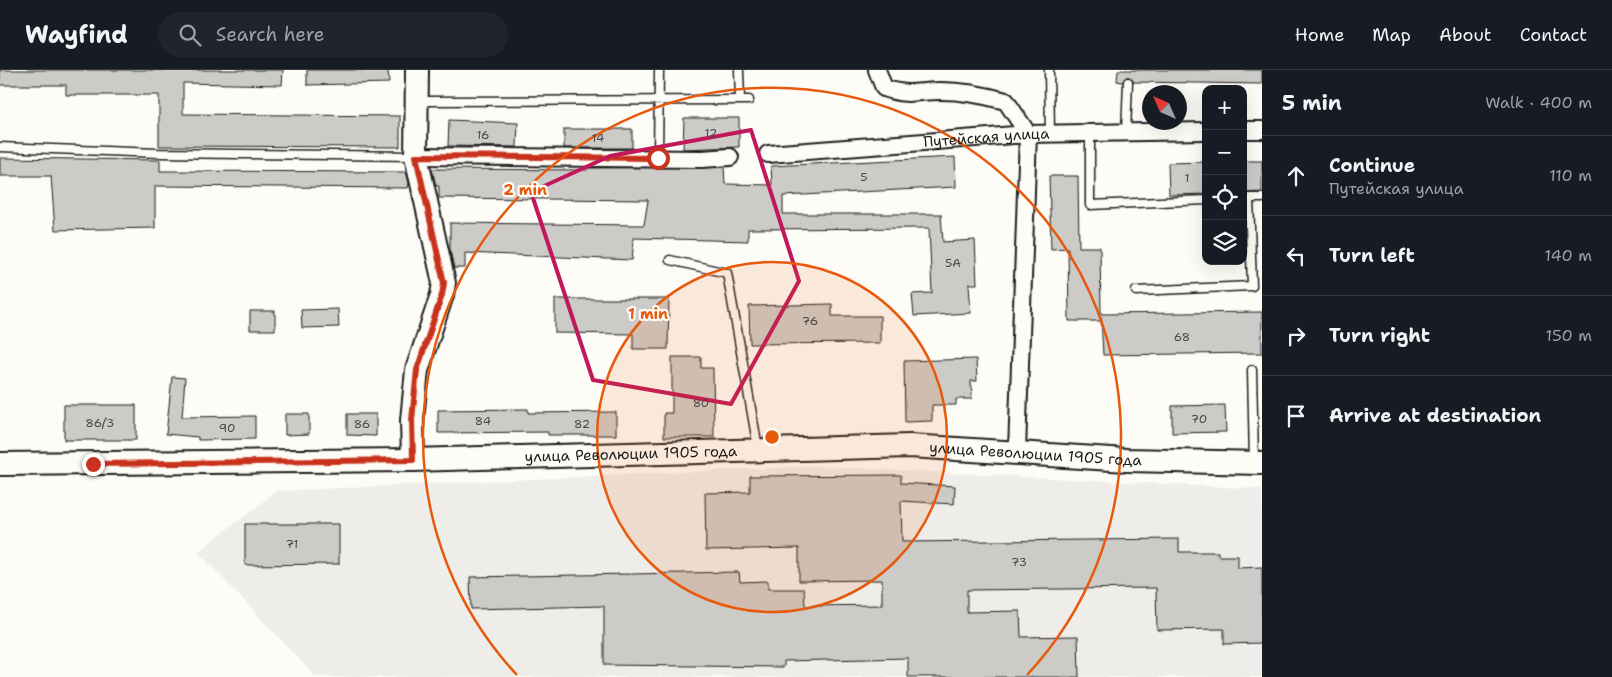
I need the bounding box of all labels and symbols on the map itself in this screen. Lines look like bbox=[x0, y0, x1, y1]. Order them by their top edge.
north arrow bbox=[1142, 85, 1187, 130]
street label: Путейская улица bbox=[923, 124, 1050, 152]
house number: 12 bbox=[705, 125, 717, 141]
house number: 16 bbox=[476, 127, 490, 143]
house number: 14 bbox=[592, 130, 604, 146]
route start bbox=[647, 147, 670, 170]
house number: 5 bbox=[860, 169, 868, 185]
house number: 1 bbox=[1184, 170, 1190, 186]
text: 2 min bbox=[503, 180, 547, 200]
house number: 5А bbox=[945, 255, 961, 271]
text: 1 min bbox=[628, 304, 668, 324]
house number: 76 bbox=[802, 313, 818, 329]
house number: 68 bbox=[1174, 329, 1190, 345]
house number: 80 bbox=[693, 395, 709, 411]
house number: 70 bbox=[1191, 411, 1207, 427]
house number: 84 bbox=[475, 413, 491, 429]
house number: 86/3 bbox=[86, 415, 114, 431]
house number: 86 bbox=[354, 416, 370, 432]
house number: 82 bbox=[574, 416, 590, 432]
house number: 90 bbox=[219, 420, 235, 436]
centre of rings bbox=[763, 428, 781, 446]
street label: улица Революции 1905 года bbox=[929, 437, 1143, 470]
street label: улица Революции 1905 года bbox=[524, 441, 738, 467]
route end bbox=[82, 453, 105, 476]
house number: 71 bbox=[286, 536, 298, 552]
house number: 73 bbox=[1011, 554, 1027, 570]

